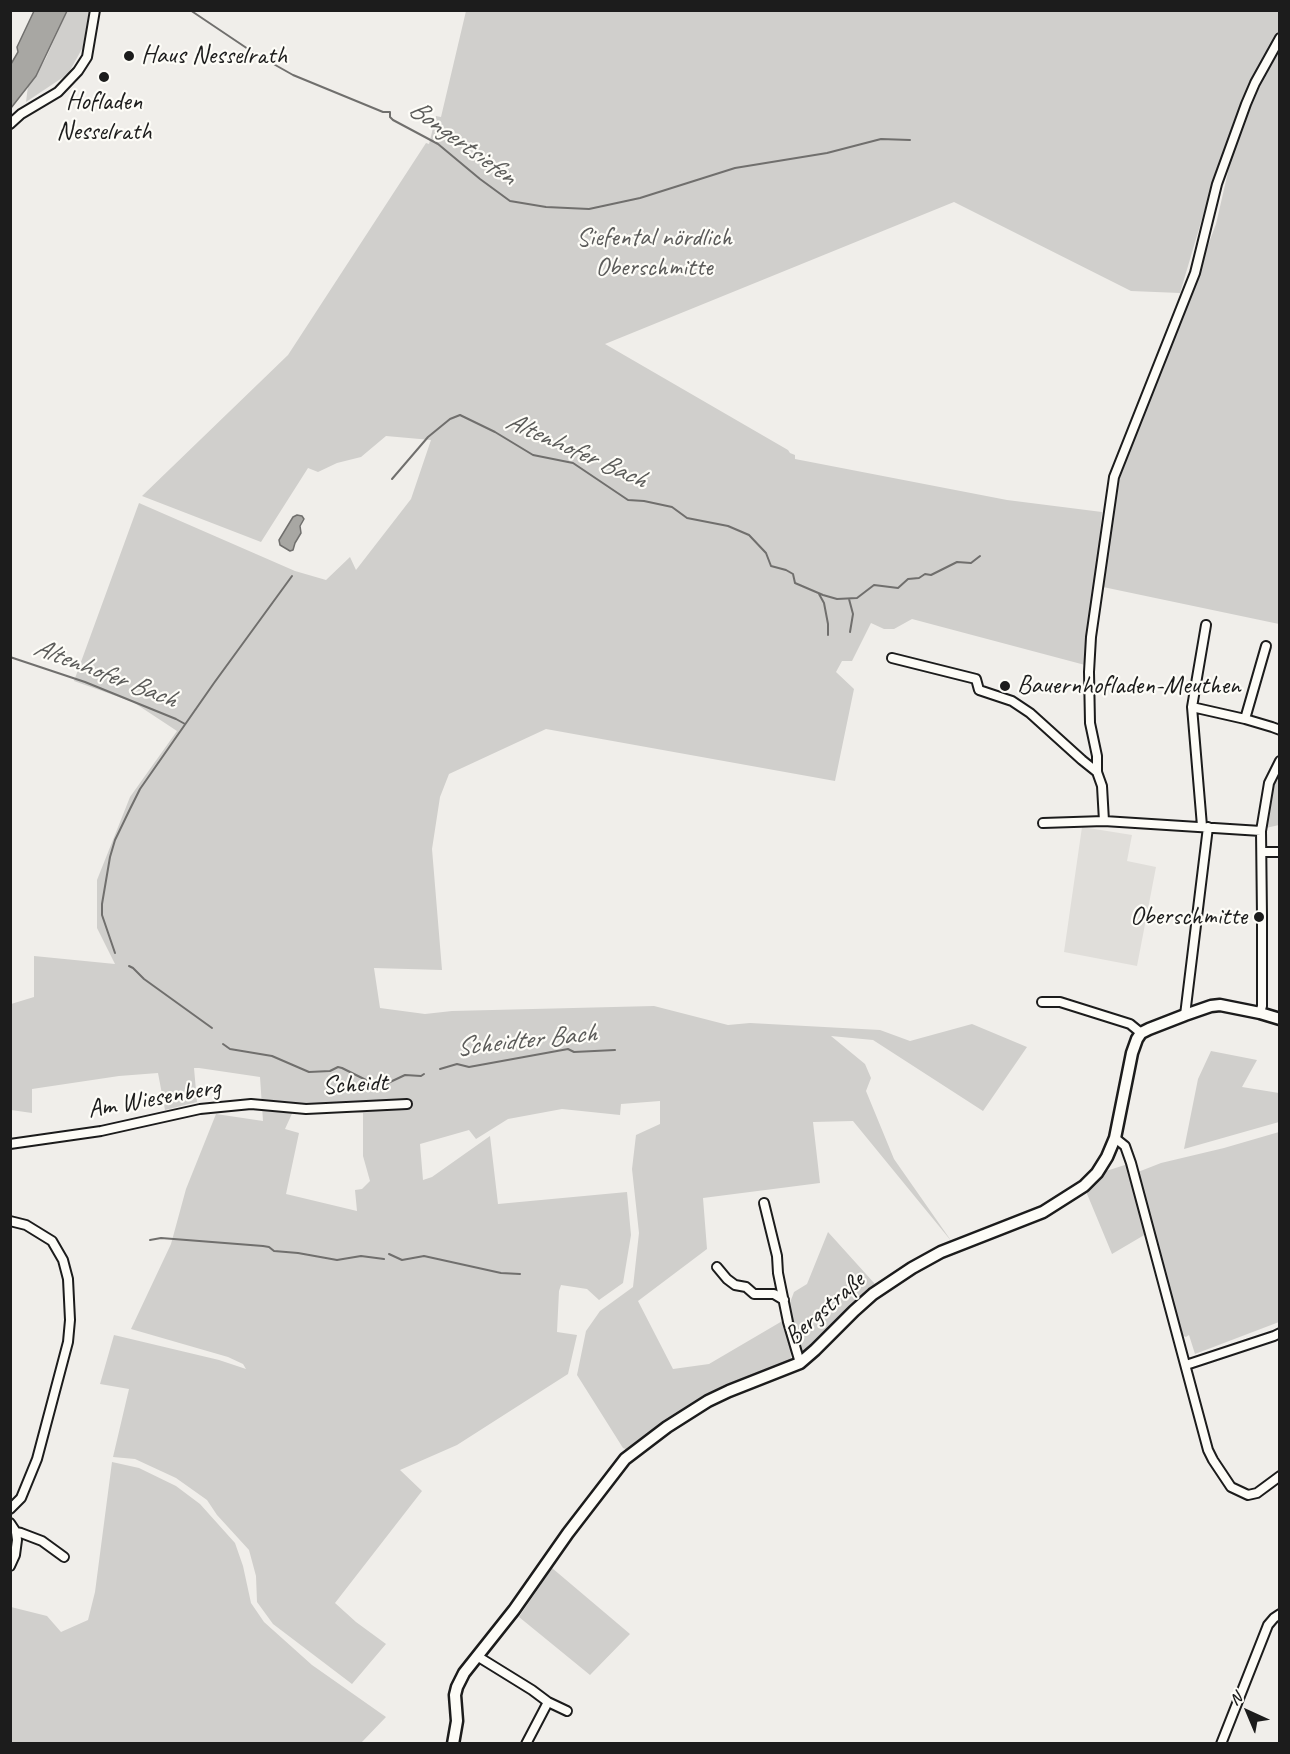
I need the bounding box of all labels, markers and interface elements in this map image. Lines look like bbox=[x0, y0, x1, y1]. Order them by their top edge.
place label: Haus Nesselrath bbox=[141, 40, 287, 72]
marker: Haus Nesselrath bbox=[122, 49, 136, 63]
marker: Hofladen Nesselrath bbox=[97, 70, 111, 84]
place label: Hofladen Nesselrath bbox=[56, 86, 152, 148]
water label: Bongertsiefen bbox=[402, 93, 522, 193]
park label: Siefental nördlich Oberschmitte bbox=[576, 222, 732, 284]
water label: Altenhofer Bach bbox=[501, 406, 651, 496]
water label: Altenhofer Bach bbox=[29, 632, 181, 716]
place label: Bauernhofladen-Meuthen bbox=[1017, 670, 1241, 702]
marker: Bauernhofladen-Meuthen bbox=[998, 679, 1012, 693]
place label: Oberschmitte bbox=[1130, 901, 1247, 933]
marker: Oberschmitte bbox=[1252, 910, 1266, 924]
water label: Scheidter Bach bbox=[454, 1018, 598, 1064]
street label: Scheidt bbox=[322, 1068, 388, 1102]
street label: Am Wiesenberg bbox=[85, 1072, 223, 1126]
street label: Bergstraße bbox=[778, 1266, 872, 1352]
north arrow bbox=[1218, 1682, 1278, 1742]
text: N bbox=[1225, 1688, 1246, 1710]

